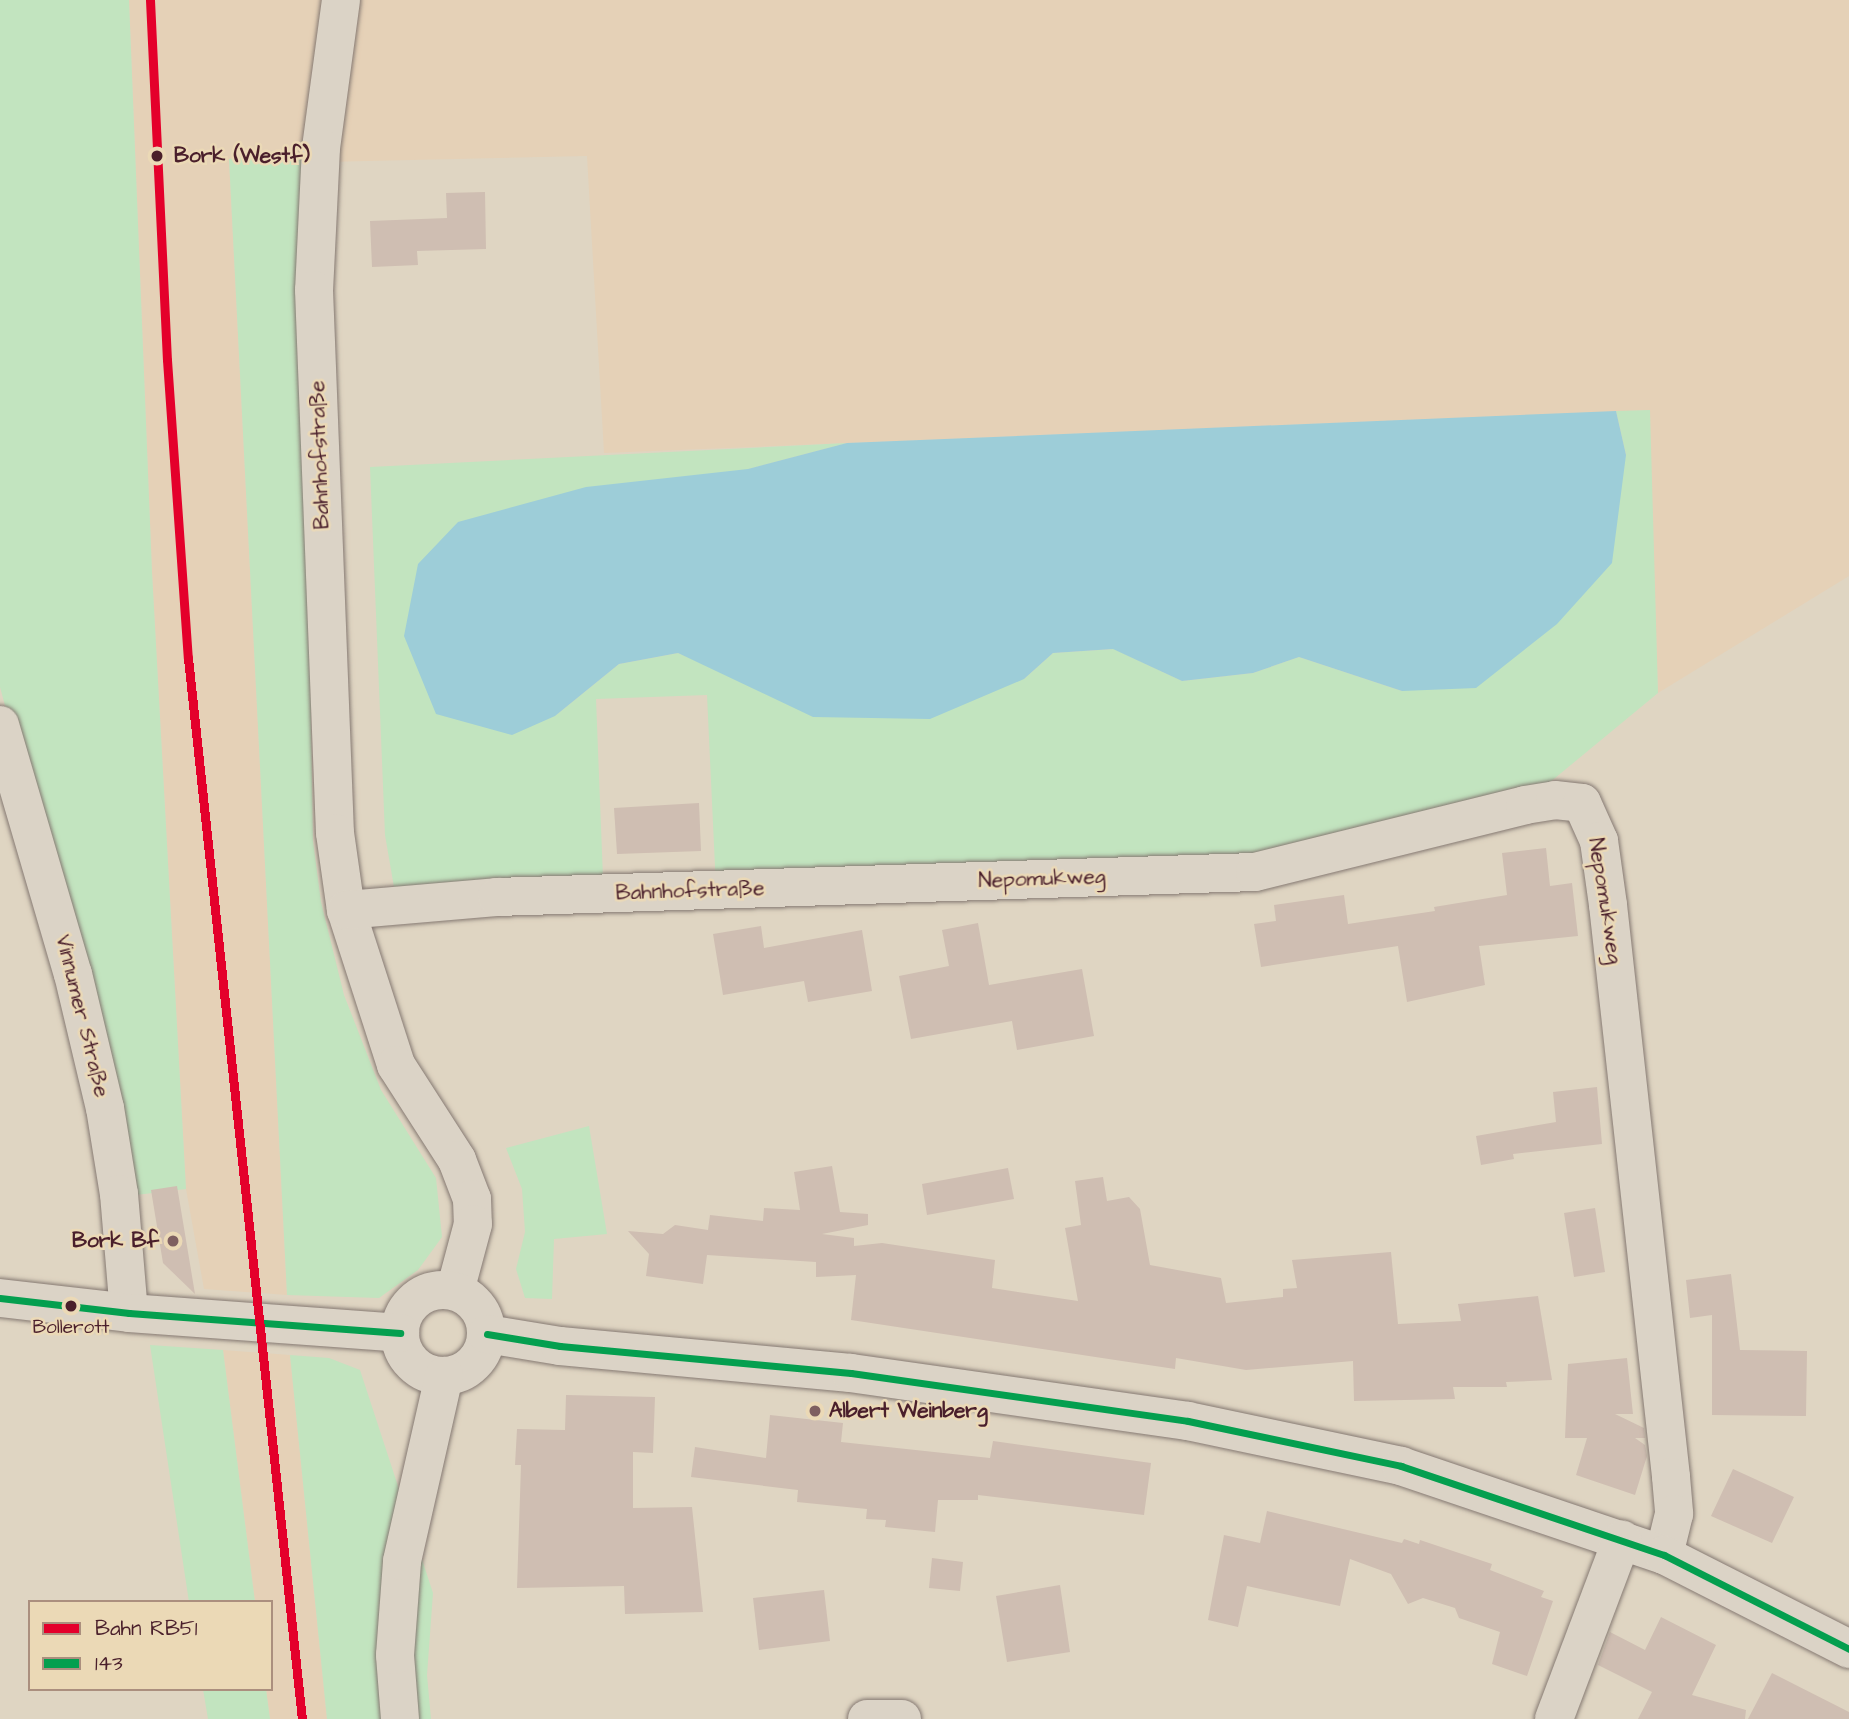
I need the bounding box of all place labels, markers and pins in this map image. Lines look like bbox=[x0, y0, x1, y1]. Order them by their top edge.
place label: Bork (Westf) bbox=[174, 143, 310, 169]
marker: Bork (Westf) bbox=[146, 145, 168, 167]
place label: Bork Bf bbox=[72, 1228, 159, 1254]
marker: Bork Bf bbox=[165, 1233, 181, 1249]
marker: Bollerott bbox=[64, 1299, 78, 1313]
place label: Bollerott bbox=[33, 1317, 109, 1339]
place label: Albert Weinberg bbox=[829, 1398, 988, 1424]
marker: Albert Weinberg bbox=[807, 1403, 823, 1419]

